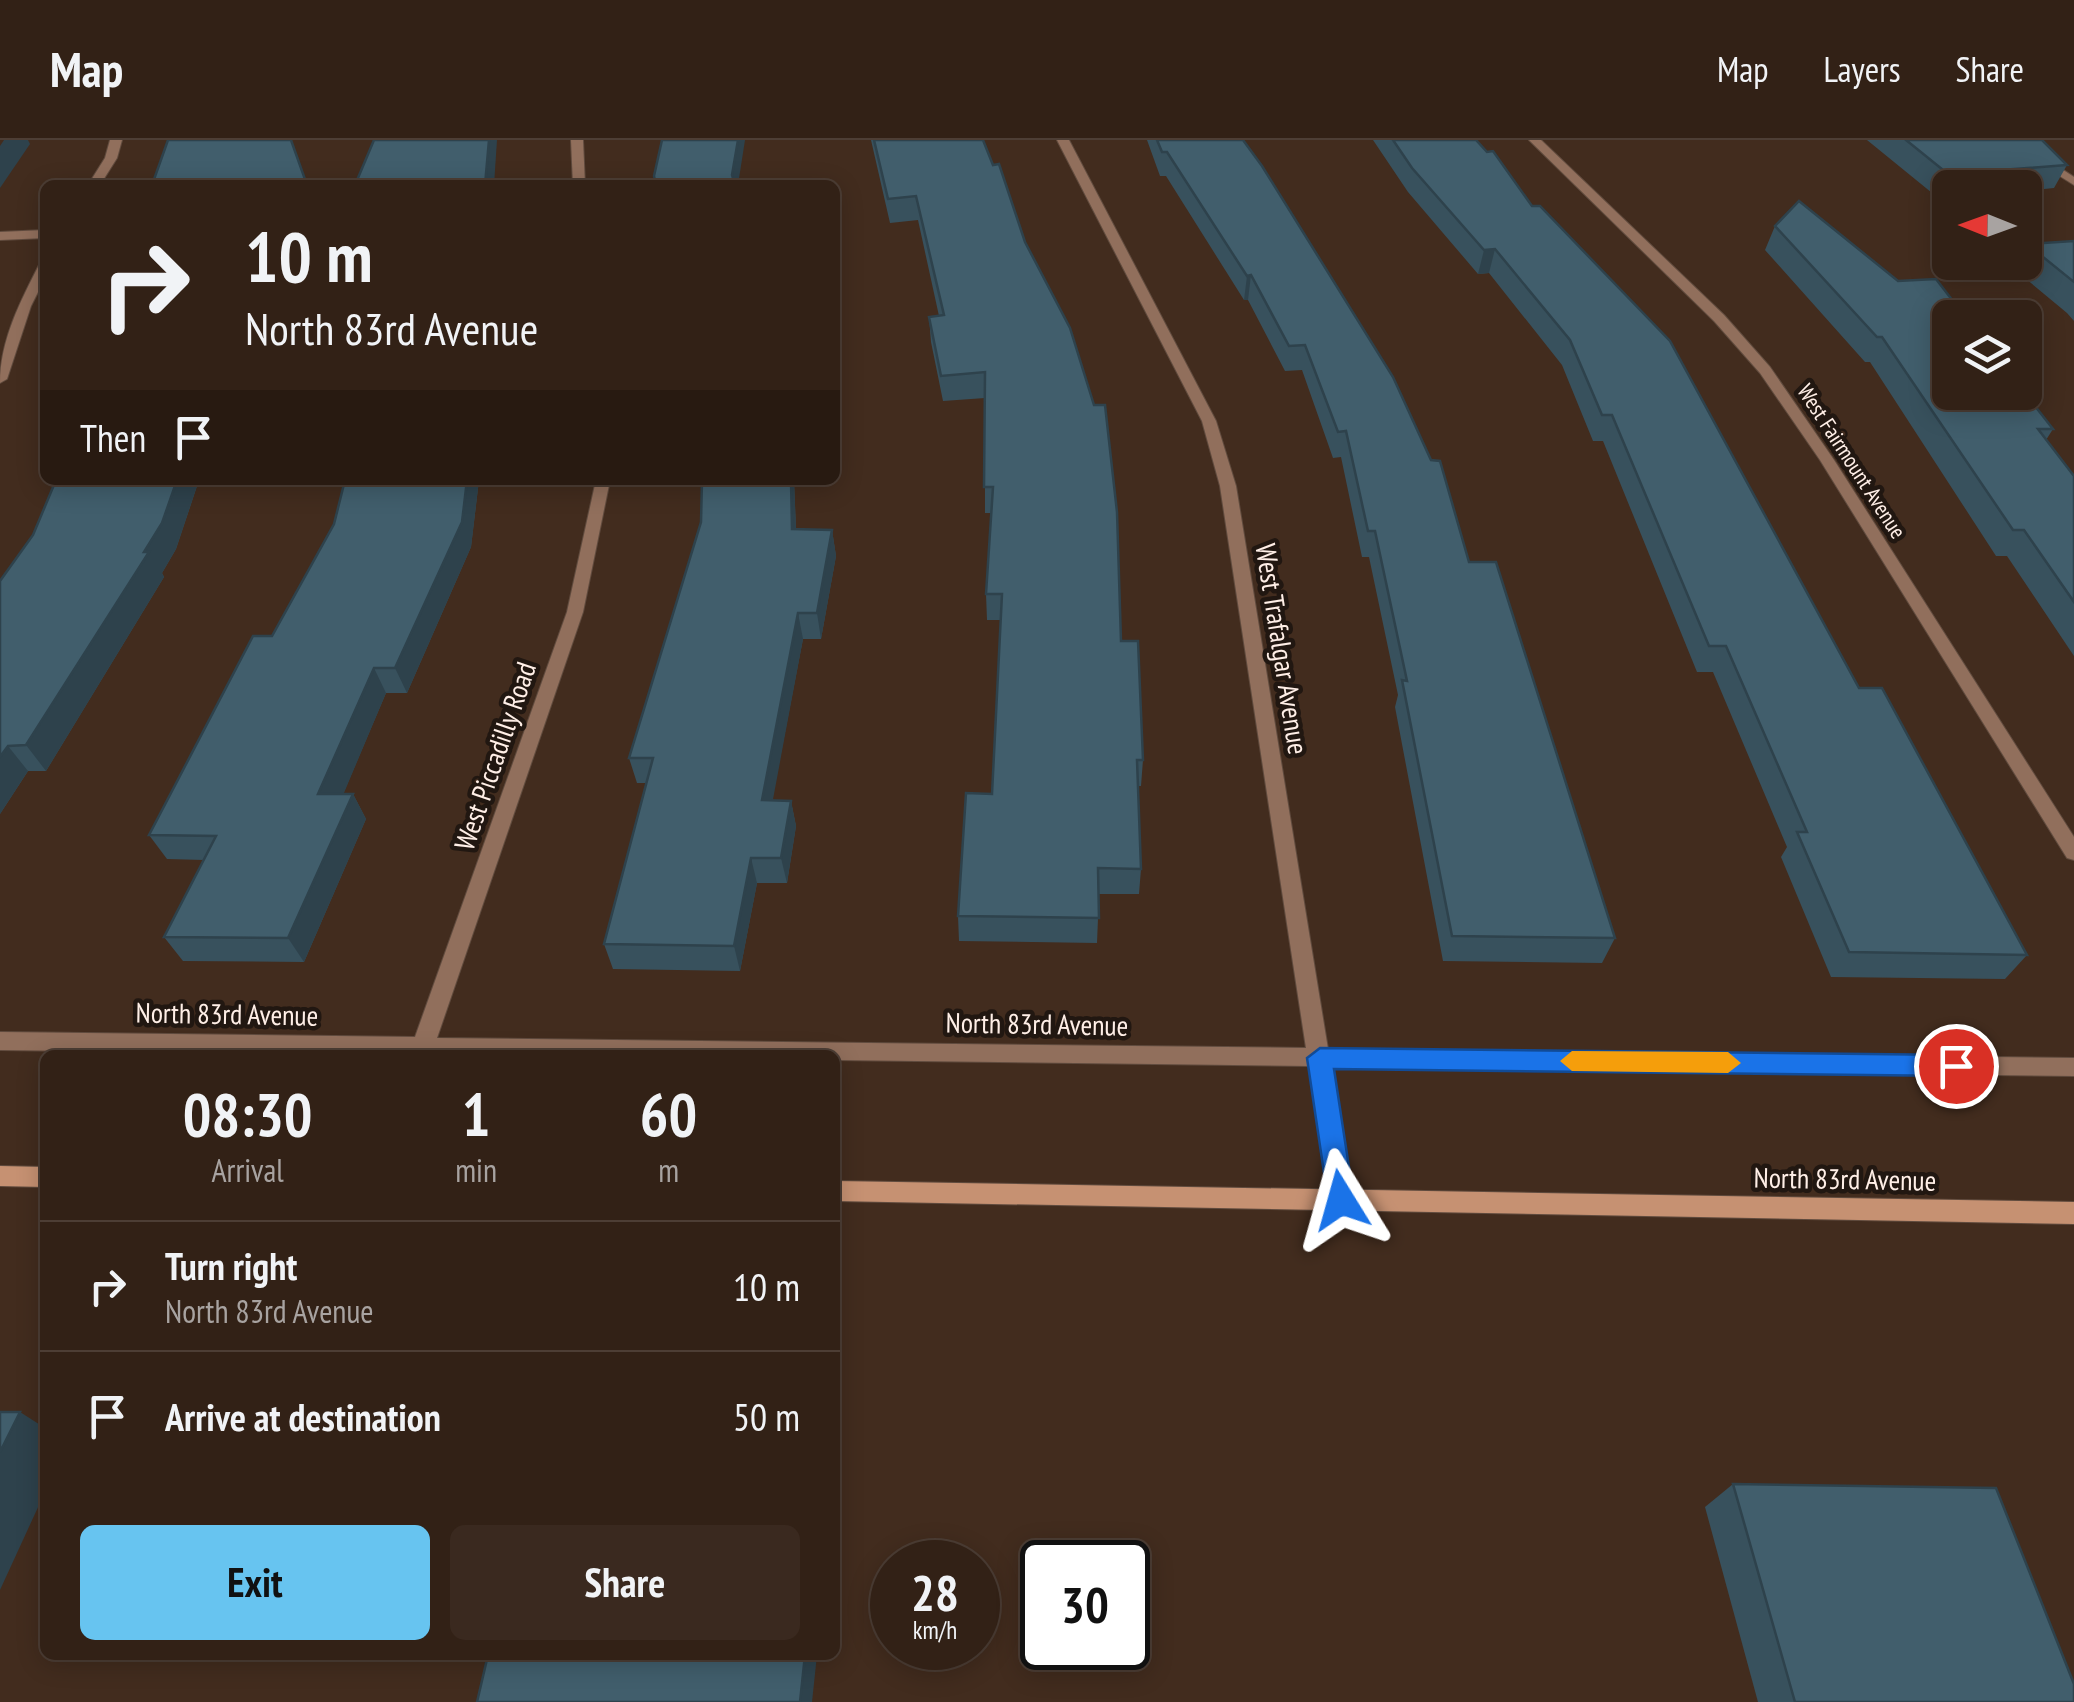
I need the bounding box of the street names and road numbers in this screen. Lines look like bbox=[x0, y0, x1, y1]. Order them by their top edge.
street label: West Fairmount Avenue bbox=[1792, 378, 1912, 544]
street label: West Trafalgar Avenue bbox=[1248, 541, 1317, 757]
street label: West Piccadilly Road bbox=[445, 657, 544, 855]
street label: North 83rd Avenue bbox=[135, 993, 319, 1034]
street label: North 83rd Avenue bbox=[945, 1003, 1129, 1044]
street label: North 83rd Avenue bbox=[1753, 1158, 1937, 1199]

